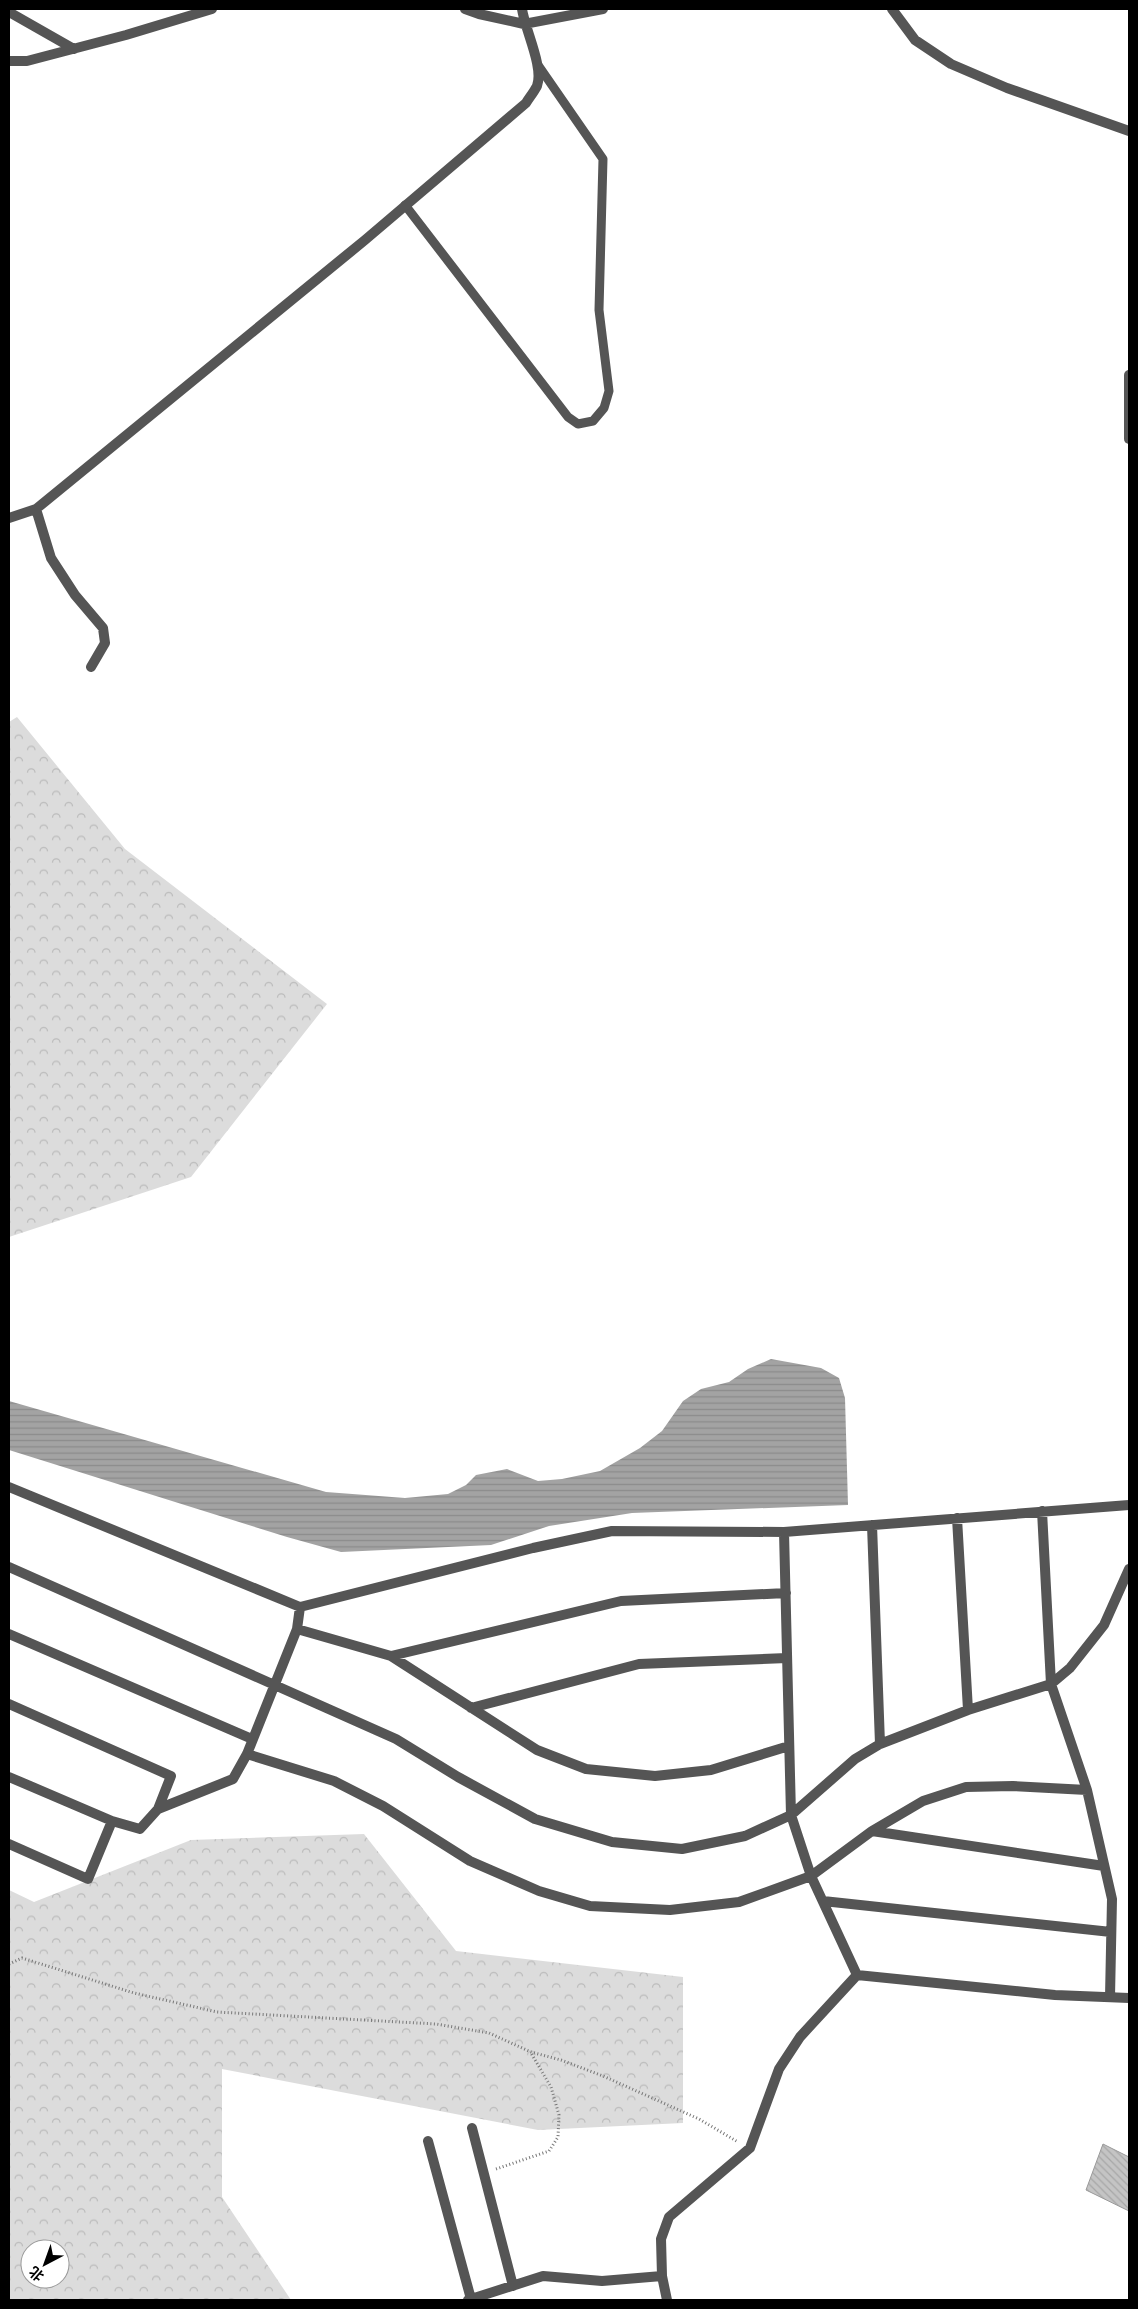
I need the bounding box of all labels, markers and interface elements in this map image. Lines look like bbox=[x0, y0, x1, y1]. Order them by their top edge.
north arrow bbox=[20, 2239, 70, 2289]
text: 北 bbox=[26, 2263, 47, 2284]

